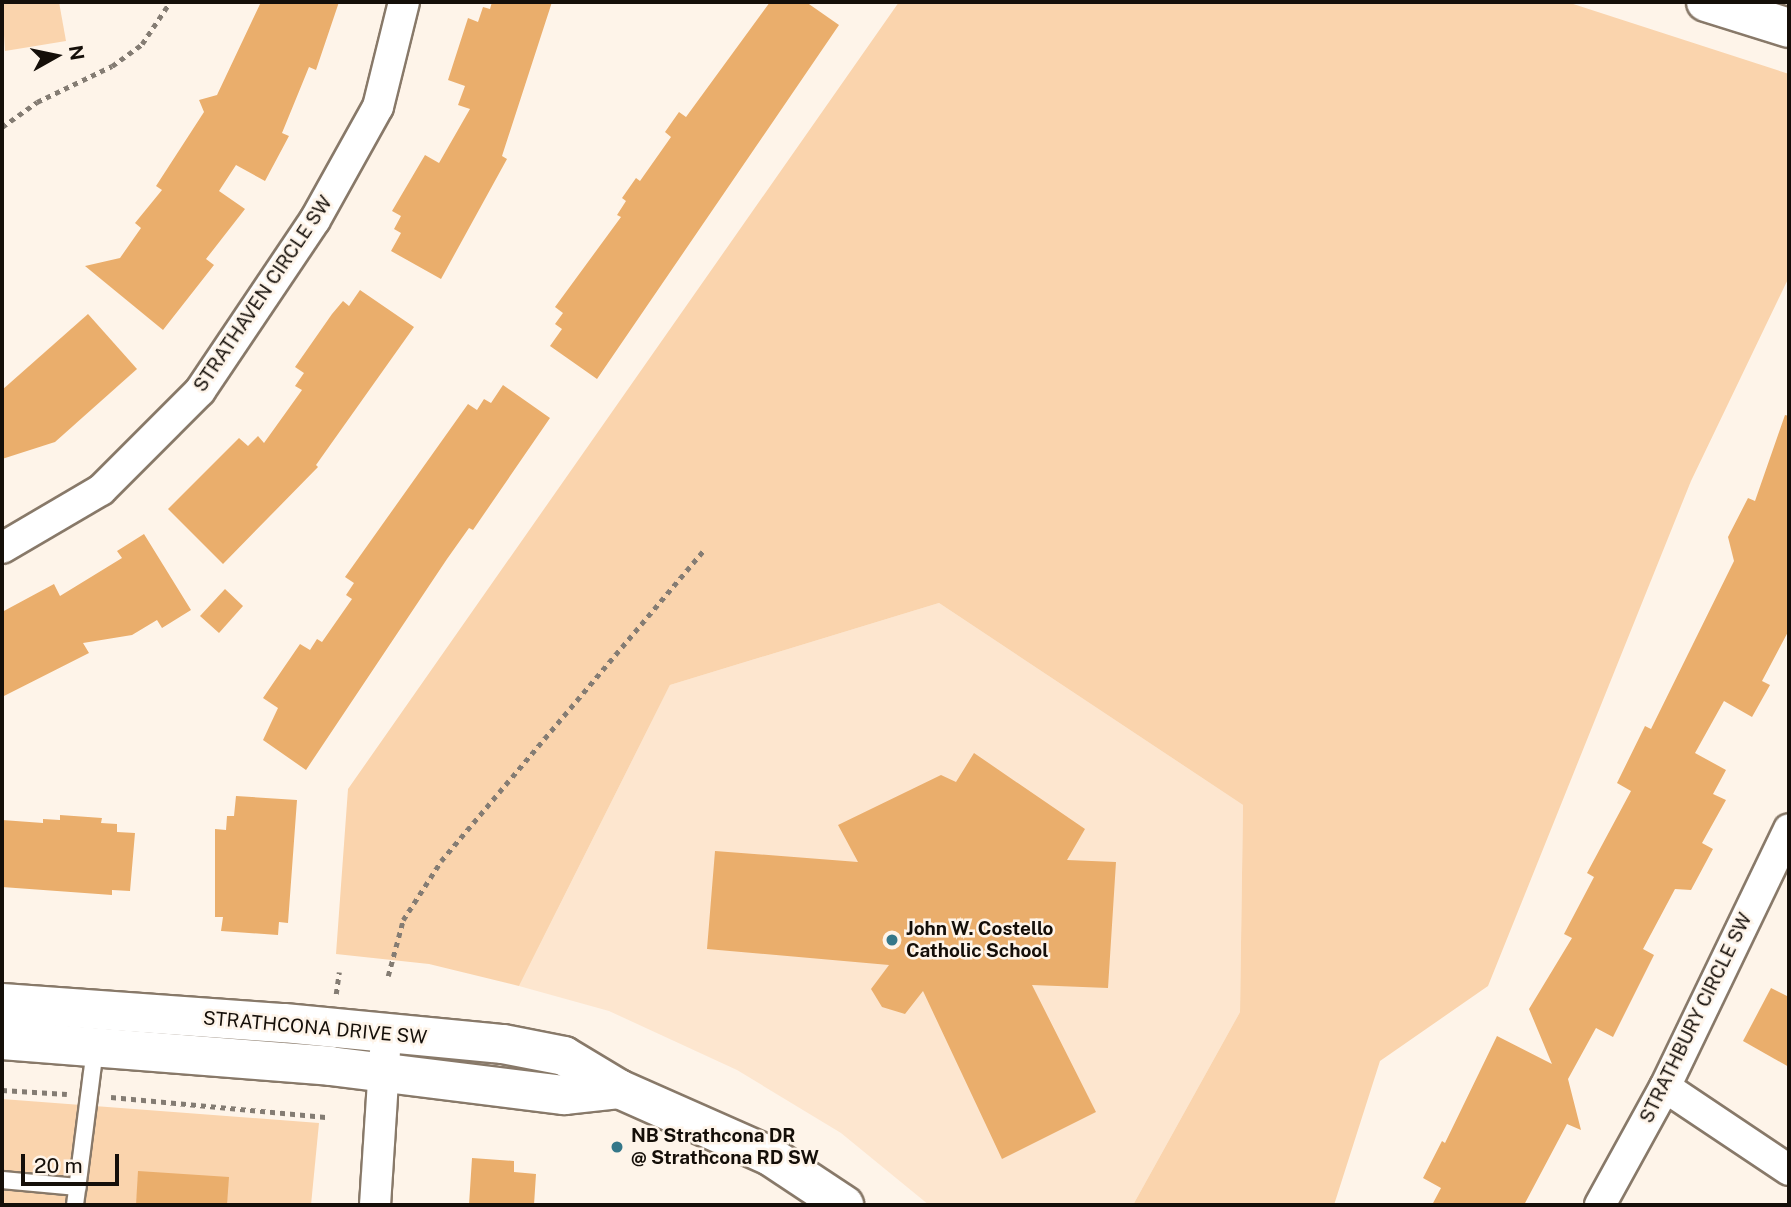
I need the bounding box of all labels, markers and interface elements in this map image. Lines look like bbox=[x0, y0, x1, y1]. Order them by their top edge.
north arrow bbox=[21, 21, 91, 91]
text: N bbox=[65, 44, 89, 62]
street label: STRATHAVEN CIRCLE SW bbox=[189, 192, 337, 396]
street label: STRATHBURY CIRCLE SW bbox=[1635, 909, 1757, 1127]
place label: John W. Costello Catholic School bbox=[906, 918, 1054, 962]
marker: John W. Costello Catholic School bbox=[884, 932, 900, 948]
street label: STRATHCONA DRIVE SW bbox=[202, 1007, 428, 1049]
place label: NB Strathcona DR @ Strathcona RD SW bbox=[631, 1125, 819, 1169]
marker: NB Strathcona DR @ Strathcona RD SW bbox=[609, 1139, 625, 1155]
scale bar bbox=[24, 1140, 122, 1184]
text: 20 m bbox=[34, 1153, 83, 1178]

